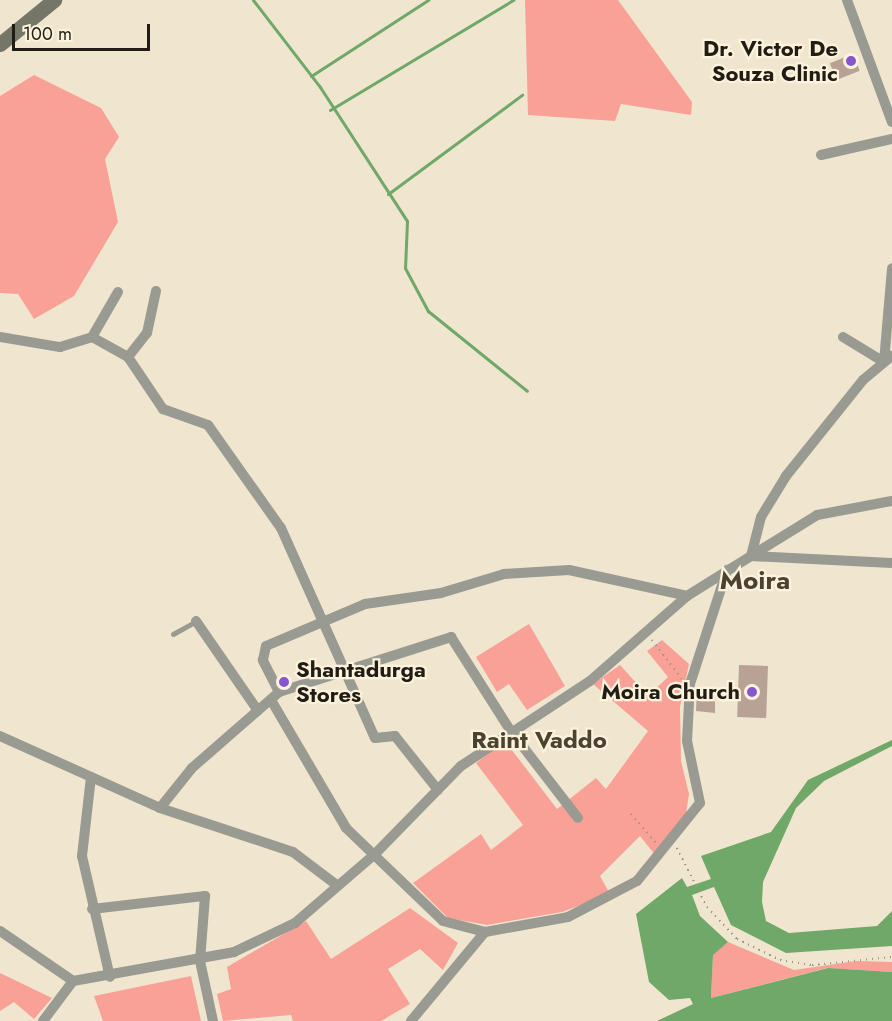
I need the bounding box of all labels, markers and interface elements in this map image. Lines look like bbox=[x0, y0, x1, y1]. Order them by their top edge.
scale bar bbox=[15, 12, 153, 50]
text: 100 m bbox=[23, 21, 72, 47]
place label: Dr. Victor De Souza Clinic bbox=[703, 35, 838, 86]
marker: Dr. Victor De Souza Clinic bbox=[842, 52, 860, 70]
district label: Moira bbox=[720, 565, 790, 597]
place label: Shantadurga Stores bbox=[296, 656, 426, 708]
marker: Shantadurga Stores bbox=[277, 675, 291, 689]
place label: Moira Church bbox=[601, 679, 740, 705]
marker: Moira Church bbox=[745, 685, 759, 699]
district label: Raint Vaddo bbox=[471, 726, 607, 754]

